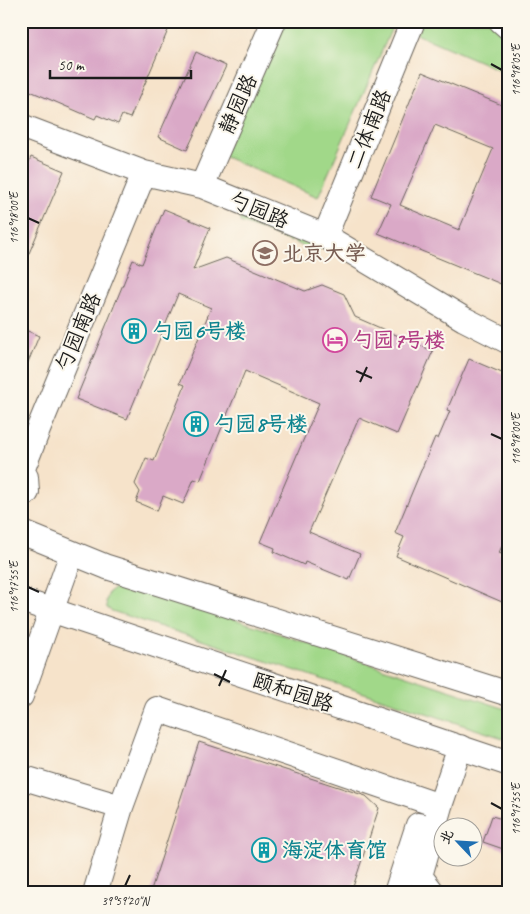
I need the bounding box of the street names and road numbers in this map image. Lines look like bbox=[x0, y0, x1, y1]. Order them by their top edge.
street label: 静园路 bbox=[213, 70, 263, 138]
street label: 二体南路 bbox=[341, 85, 397, 173]
street label: 勺园路 bbox=[225, 186, 293, 234]
street label: 勺园南路 bbox=[50, 288, 106, 376]
street label: 颐和园路 bbox=[249, 667, 337, 717]

